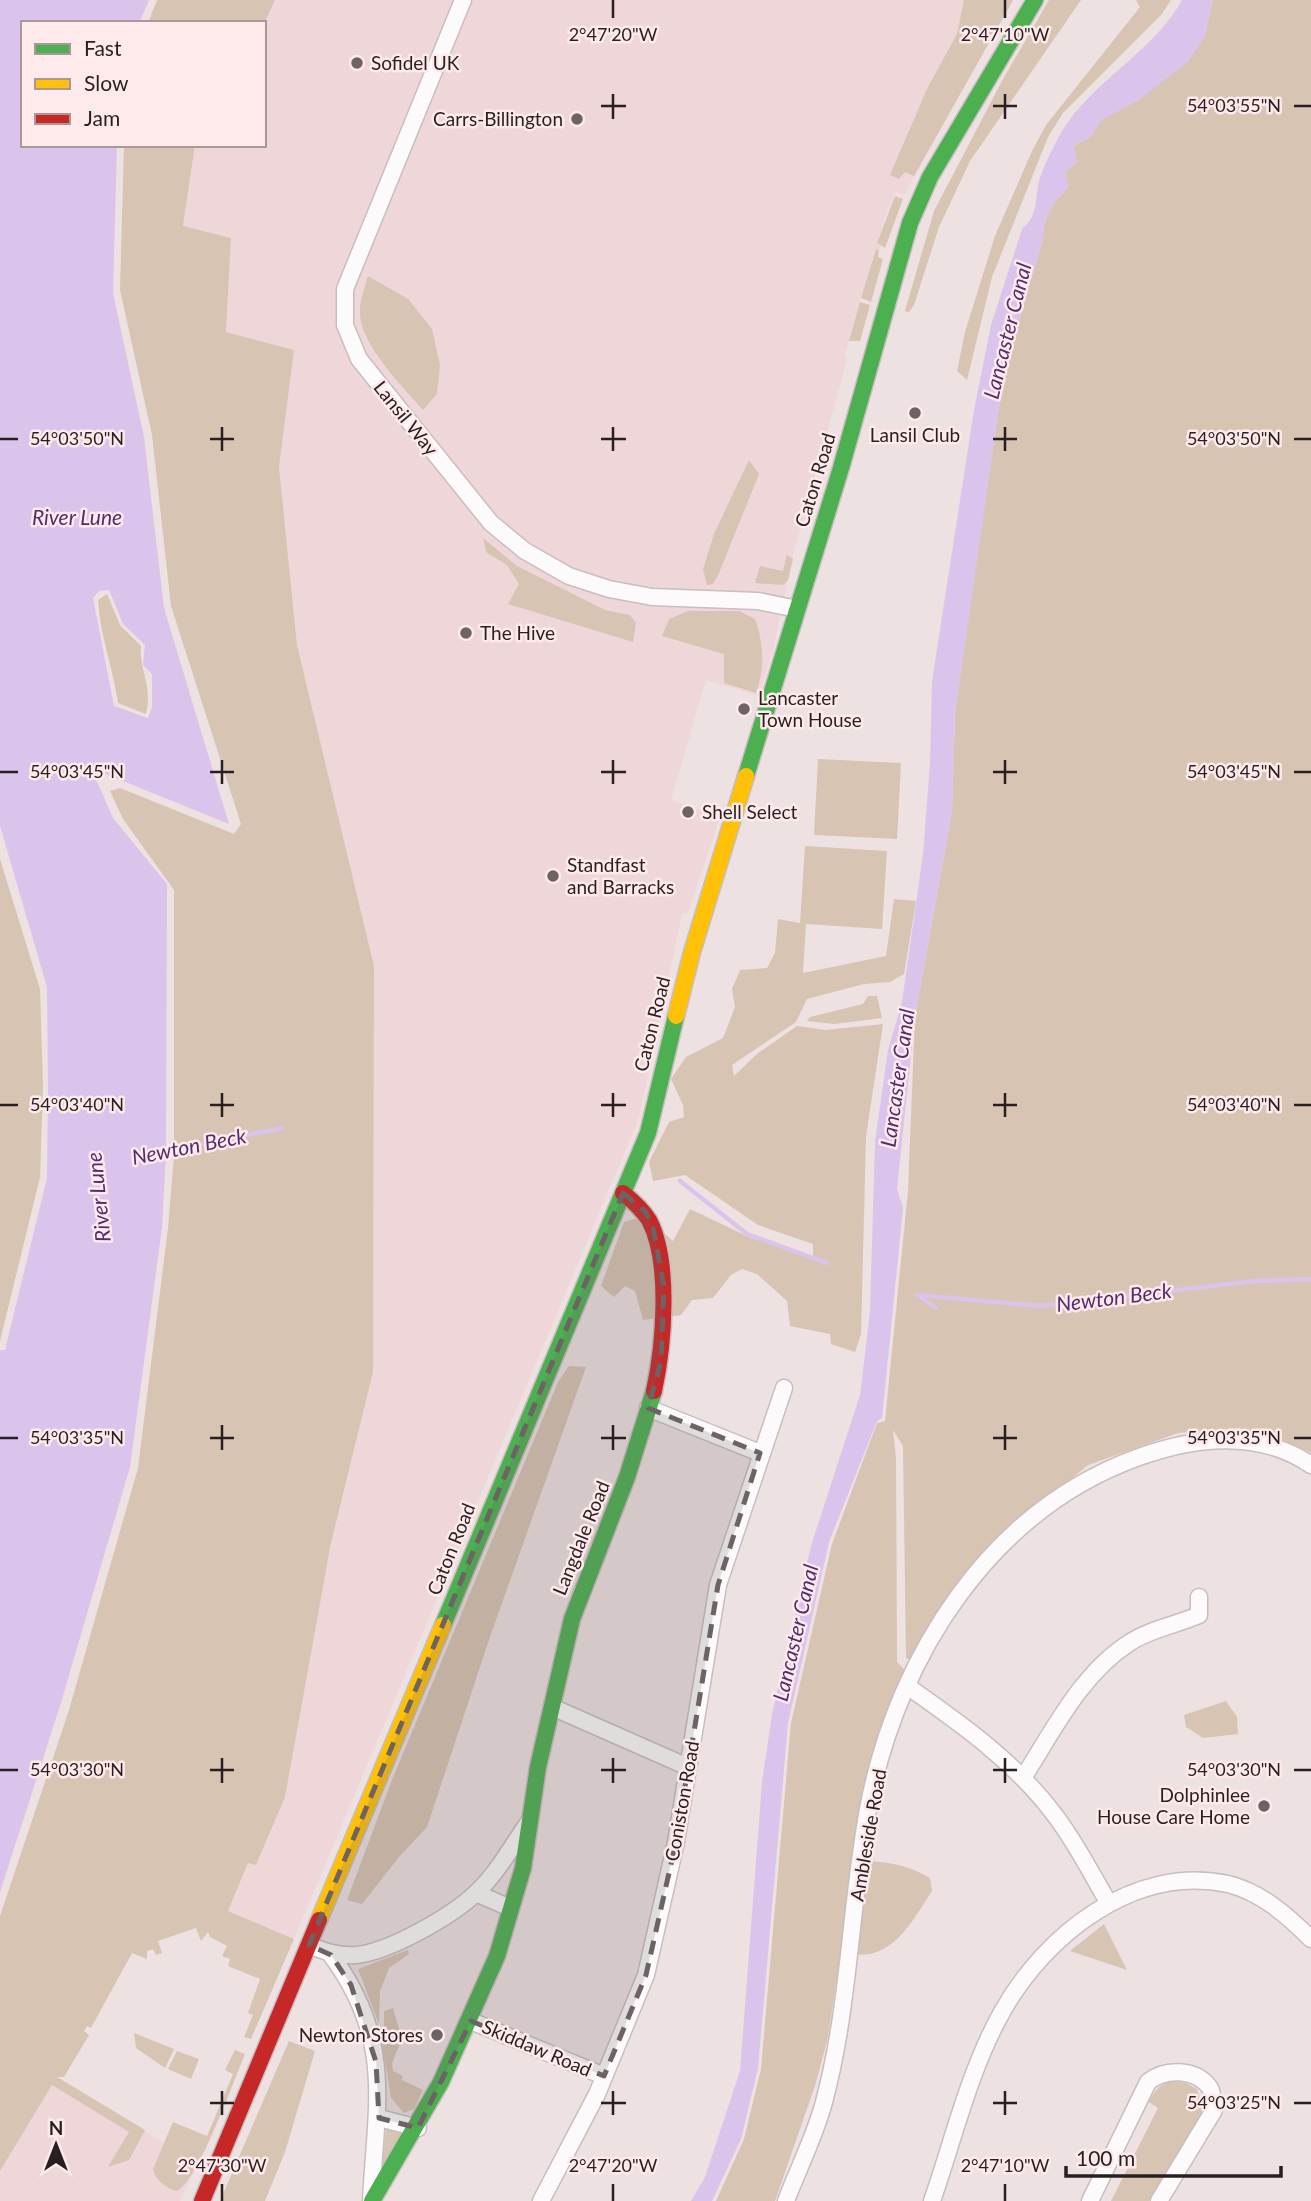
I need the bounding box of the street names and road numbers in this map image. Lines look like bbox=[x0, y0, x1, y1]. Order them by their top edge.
street label: Lansil Way bbox=[369, 376, 444, 460]
street label: Caton Road bbox=[789, 430, 840, 530]
street label: Caton Road bbox=[629, 974, 674, 1074]
street label: Langdale Road bbox=[547, 1477, 614, 1598]
street label: Caton Road bbox=[422, 1499, 479, 1598]
street label: Coniston Road bbox=[660, 1739, 703, 1863]
street label: Ambleside Road bbox=[845, 1767, 890, 1903]
street label: Skiddaw Road bbox=[479, 2014, 595, 2081]

